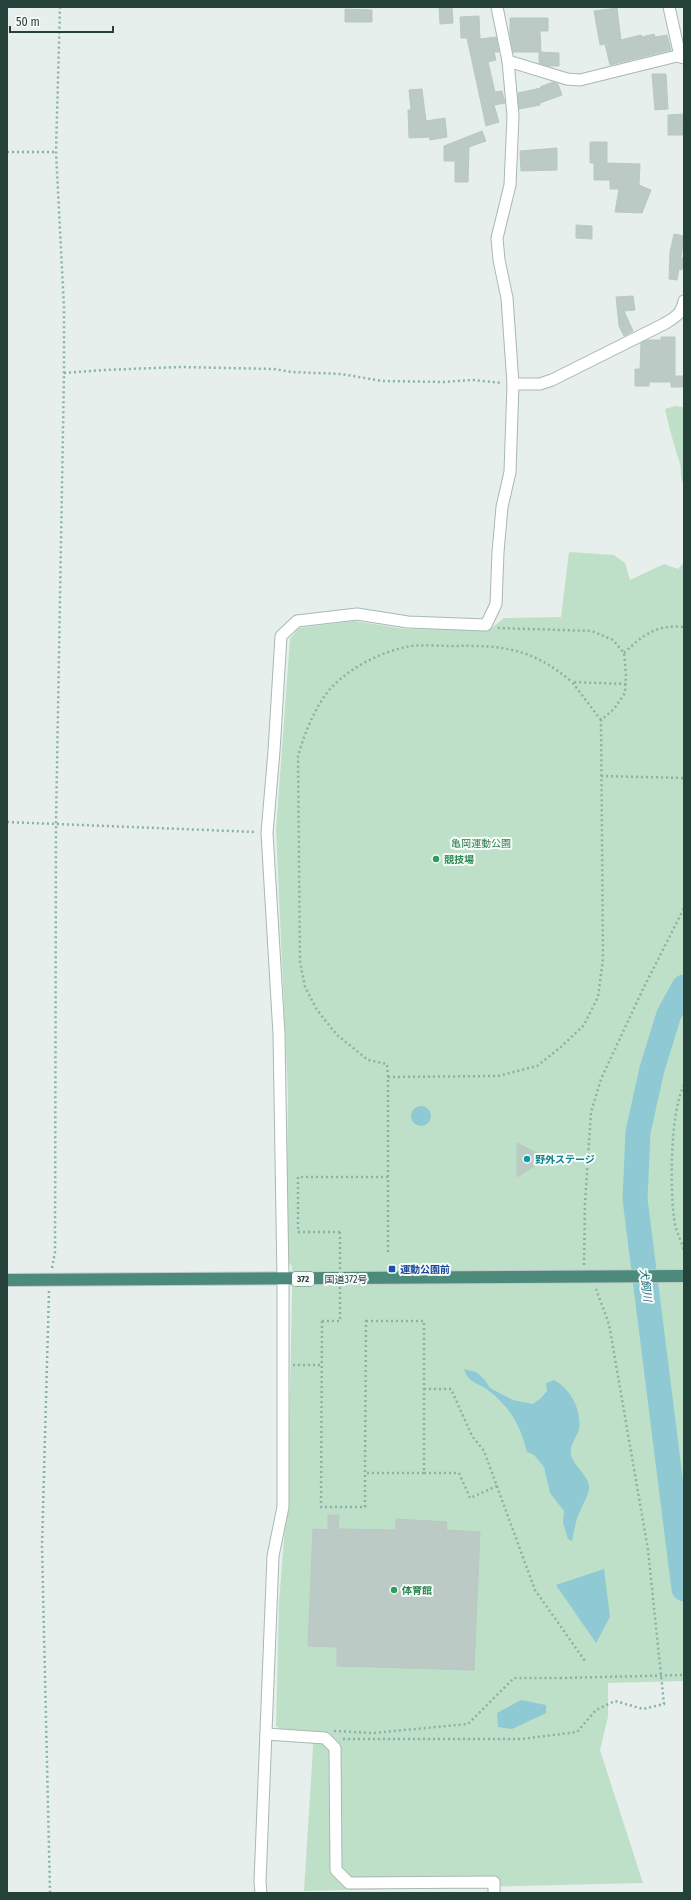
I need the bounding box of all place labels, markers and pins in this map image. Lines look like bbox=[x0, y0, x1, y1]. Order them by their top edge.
marker: 競技場 bbox=[431, 854, 441, 864]
place label: 競技場 bbox=[444, 854, 474, 866]
marker: 野外ステージ bbox=[522, 1154, 532, 1164]
place label: 野外ステージ bbox=[535, 1154, 595, 1166]
marker: 運動公園前 bbox=[387, 1264, 397, 1274]
place label: 運動公園前 bbox=[400, 1264, 450, 1276]
marker: 体育館 bbox=[389, 1585, 399, 1595]
place label: 体育館 bbox=[401, 1585, 432, 1597]

